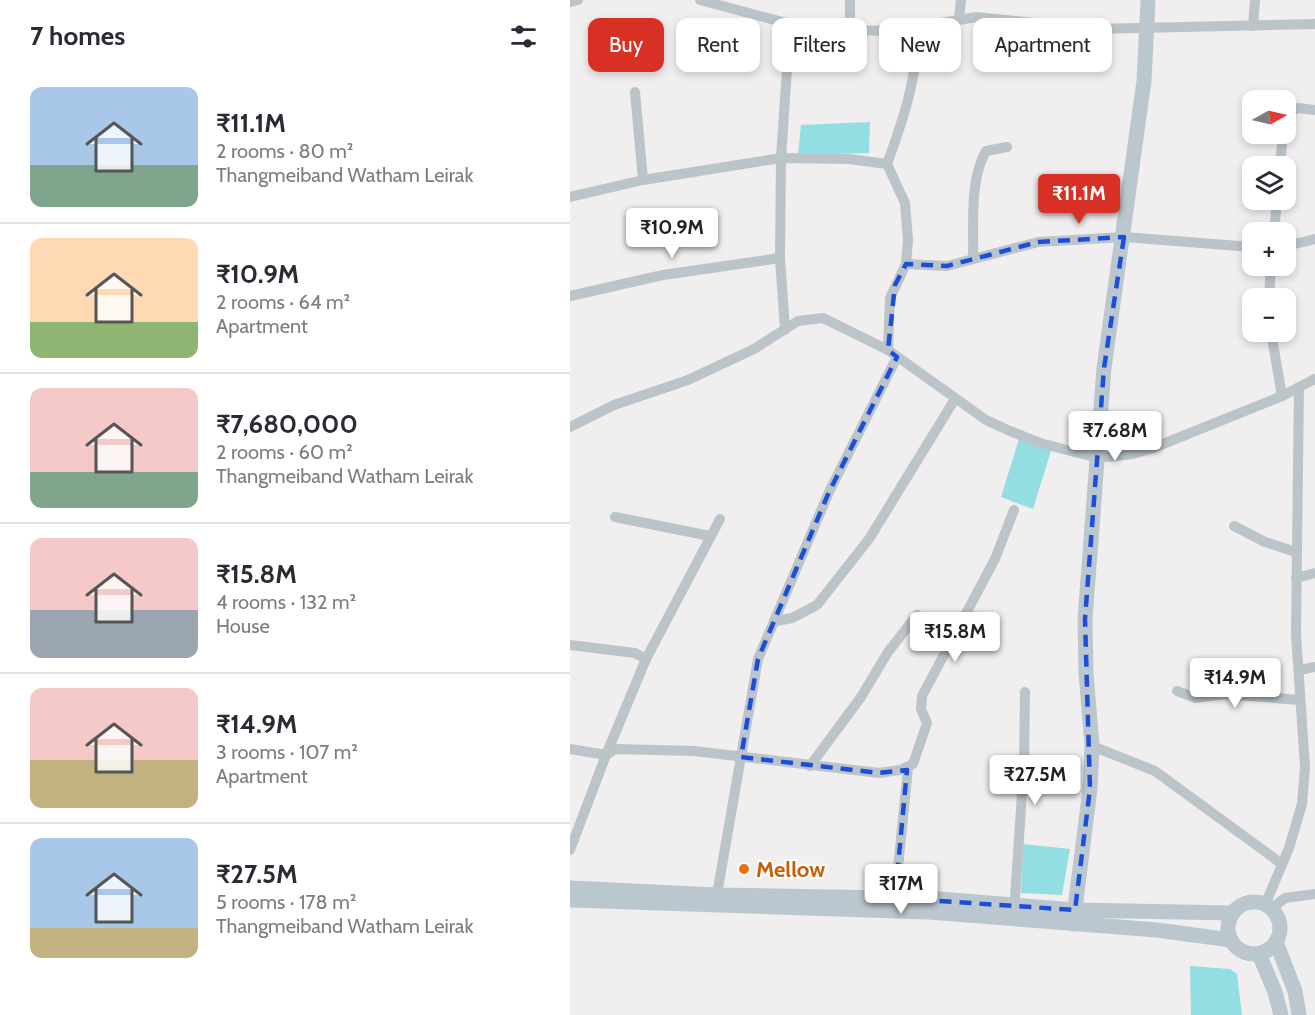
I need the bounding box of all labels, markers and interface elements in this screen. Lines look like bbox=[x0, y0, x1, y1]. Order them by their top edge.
chip: Buy bbox=[588, 18, 664, 72]
chip: Rent bbox=[676, 18, 760, 72]
chip: Filters bbox=[772, 18, 867, 72]
chip: New bbox=[879, 18, 961, 72]
chip: Apartment bbox=[973, 18, 1112, 72]
text: 7 homes bbox=[30, 20, 125, 52]
icon: filters bbox=[507, 20, 540, 53]
north arrow bbox=[1242, 90, 1296, 144]
map controls bbox=[1242, 90, 1296, 342]
text: ₹11.1M bbox=[216, 107, 286, 139]
icon: home bbox=[78, 111, 150, 183]
text: 2 rooms · 80 m² bbox=[216, 139, 353, 163]
button: layers bbox=[1242, 156, 1296, 210]
text: Thangmeiband Watham Leirak bbox=[216, 163, 473, 187]
pin: ₹11.1M bbox=[1030, 174, 1128, 225]
text: ₹11.1M bbox=[1052, 181, 1106, 205]
pin: ₹10.9M bbox=[623, 208, 721, 259]
text: ₹10.9M bbox=[640, 215, 704, 239]
button: + bbox=[1242, 222, 1296, 276]
text: ₹10.9M bbox=[216, 258, 299, 290]
icon: home bbox=[78, 262, 150, 334]
button: − bbox=[1242, 288, 1296, 342]
text: 2 rooms · 64 m² bbox=[216, 290, 350, 314]
text: Apartment bbox=[216, 314, 308, 338]
text: ₹7,680,000 bbox=[216, 408, 358, 440]
pin: ₹7.68M bbox=[1066, 411, 1164, 462]
icon: home bbox=[78, 412, 150, 484]
text: ₹7.68M bbox=[1083, 418, 1147, 442]
text: 2 rooms · 60 m² bbox=[216, 440, 353, 464]
text: Thangmeiband Watham Leirak bbox=[216, 464, 473, 488]
text: ₹15.8M bbox=[216, 558, 297, 590]
icon: home bbox=[78, 562, 150, 634]
text: 4 rooms · 132 m² bbox=[216, 590, 356, 614]
pin: ₹15.8M bbox=[906, 612, 1004, 663]
text: House bbox=[216, 614, 270, 638]
text: ₹15.8M bbox=[924, 619, 986, 643]
pin: ₹14.9M bbox=[1186, 658, 1284, 709]
text: ₹14.9M bbox=[1204, 665, 1266, 689]
text: ₹14.9M bbox=[216, 708, 297, 740]
icon: home bbox=[78, 712, 150, 784]
text: 3 rooms · 107 m² bbox=[216, 740, 358, 764]
pin: ₹27.5M bbox=[986, 755, 1084, 806]
text: ₹27.5M bbox=[1004, 762, 1066, 786]
text: Apartment bbox=[216, 764, 308, 788]
place label: Mellow bbox=[756, 856, 825, 883]
text: ₹27.5M bbox=[216, 858, 298, 890]
icon: home bbox=[78, 862, 150, 934]
marker: Mellow bbox=[737, 862, 751, 876]
pin: ₹17M bbox=[865, 864, 937, 915]
text: ₹17M bbox=[879, 871, 923, 895]
text: 5 rooms · 178 m² bbox=[216, 890, 356, 914]
text: Thangmeiband Watham Leirak bbox=[216, 914, 473, 938]

